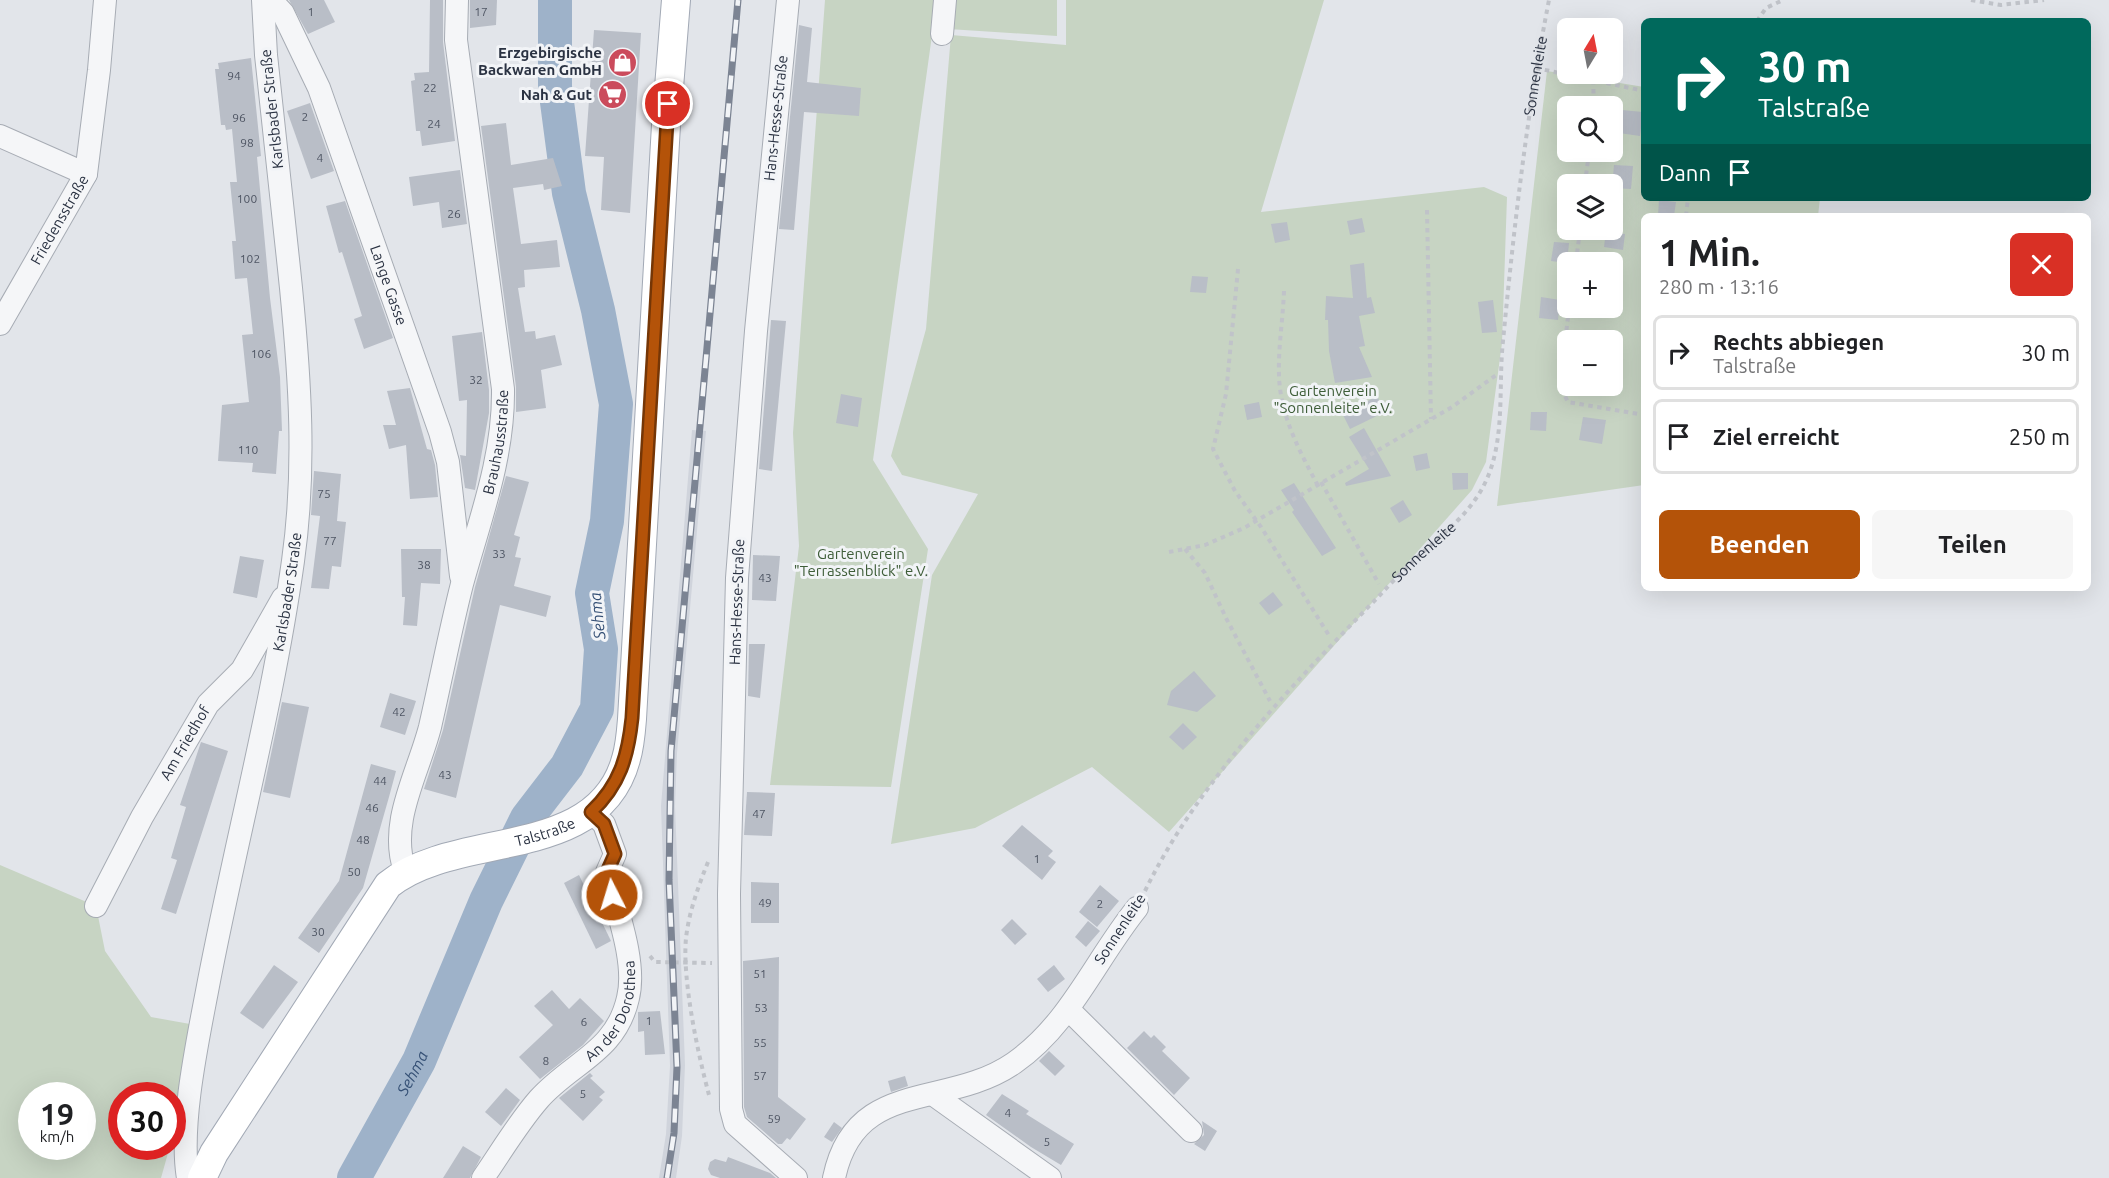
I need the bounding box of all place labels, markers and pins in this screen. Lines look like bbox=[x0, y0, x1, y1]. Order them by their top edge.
place label: Erzgebirgische Backwaren GmbH bbox=[478, 44, 602, 78]
shop icon: Erzgebirgische Backwaren GmbH bbox=[607, 46, 639, 78]
pin bbox=[642, 78, 693, 129]
supermarket icon: Nah & Gut bbox=[597, 79, 629, 111]
place label: Nah & Gut bbox=[521, 86, 593, 103]

